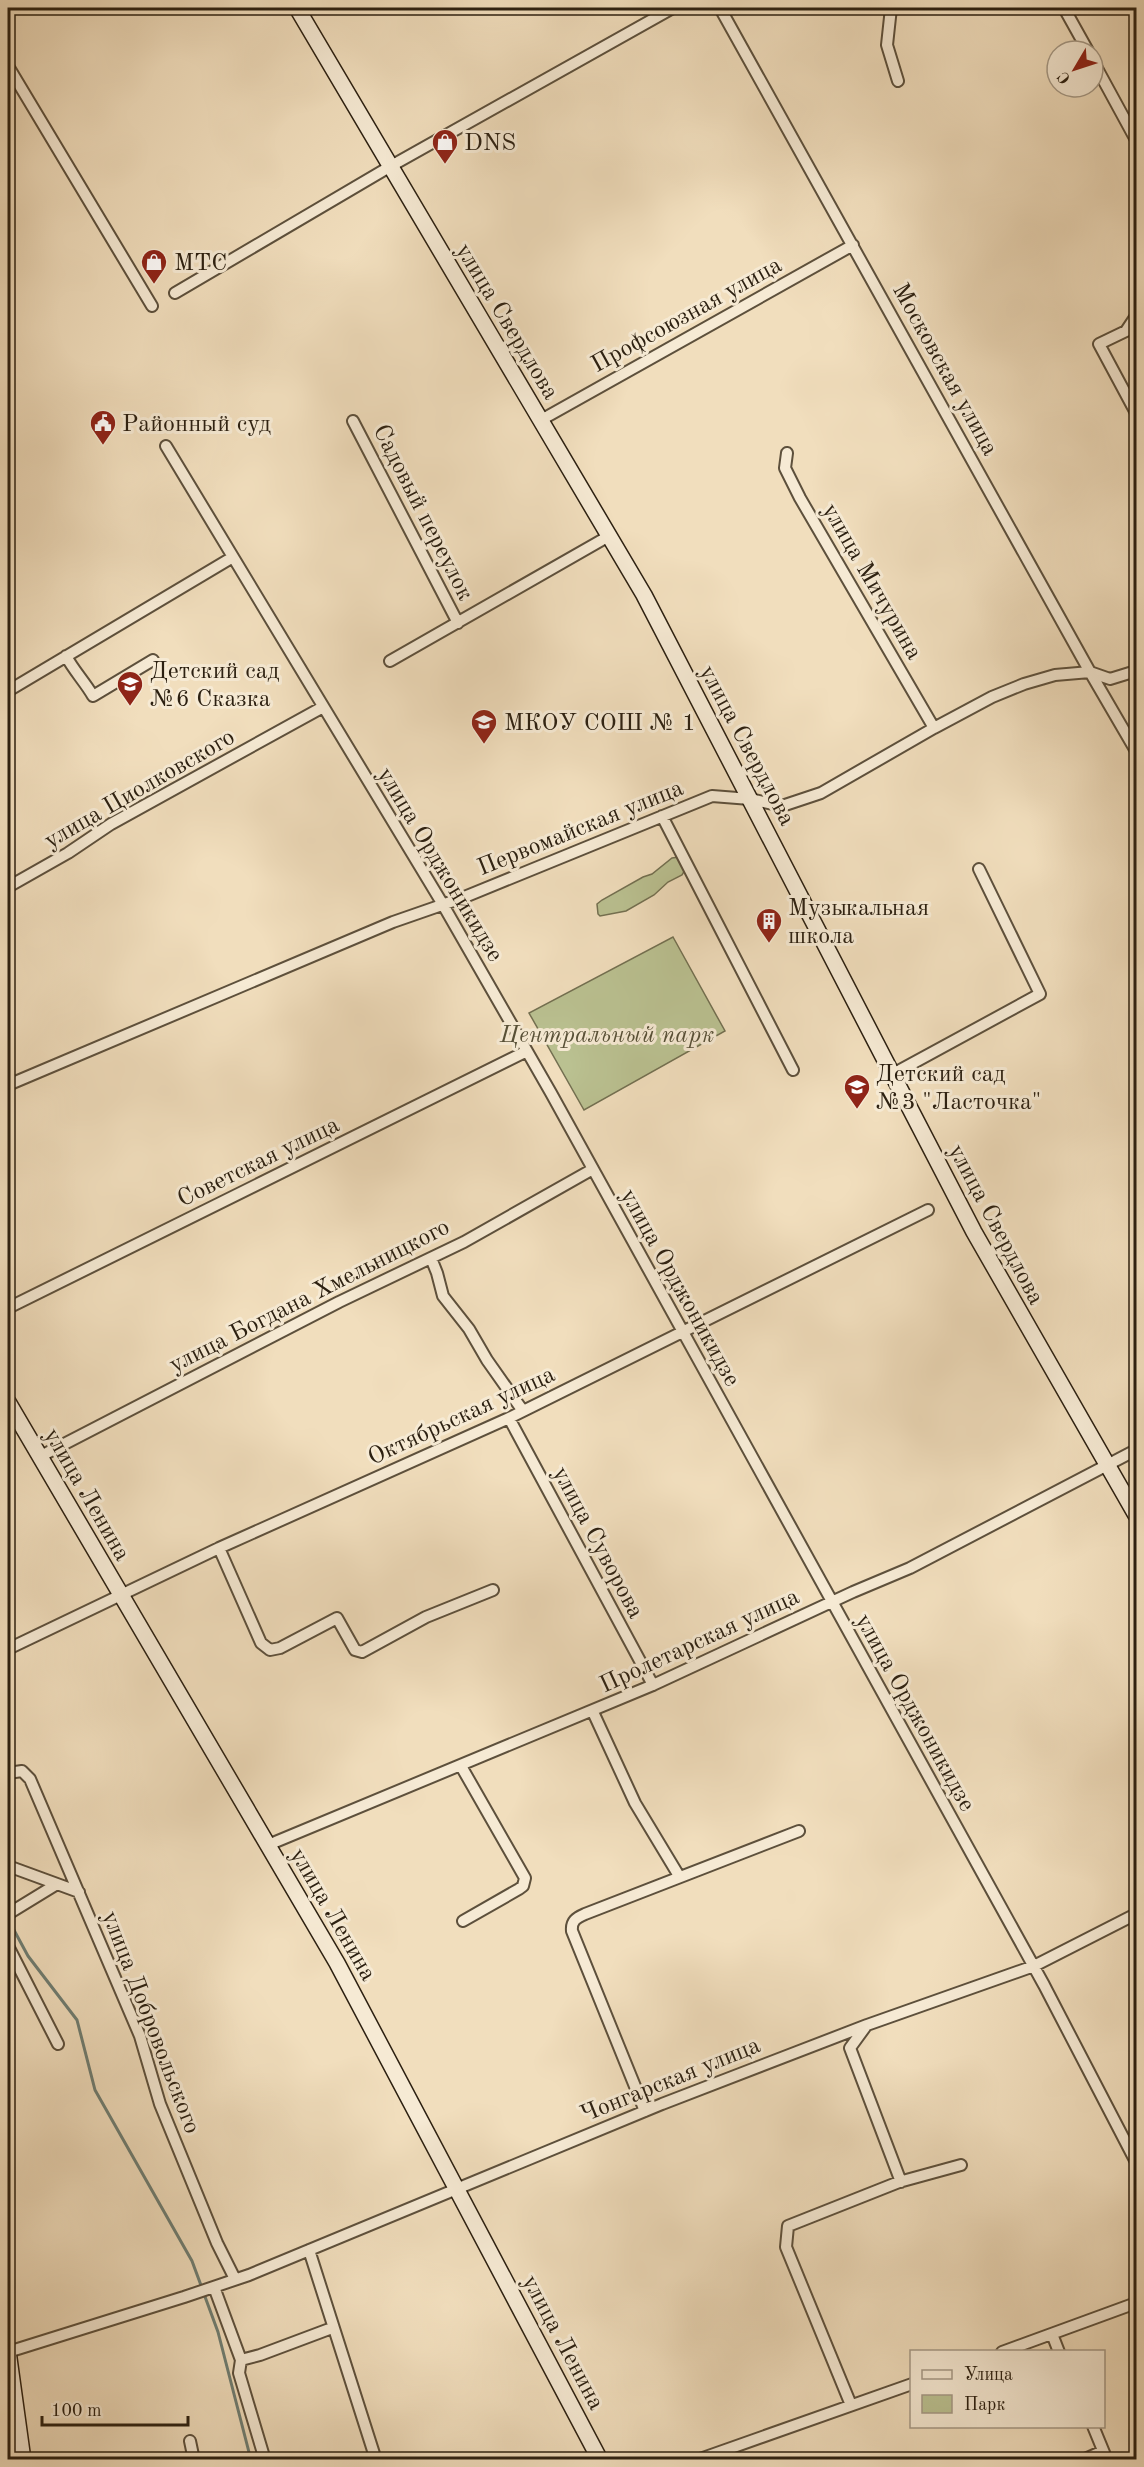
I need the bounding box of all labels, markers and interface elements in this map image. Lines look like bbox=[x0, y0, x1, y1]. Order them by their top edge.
north arrow bbox=[1045, 39, 1105, 99]
text: С bbox=[1055, 68, 1074, 86]
shop icon: DNS bbox=[430, 127, 460, 165]
place label: DNS bbox=[464, 132, 516, 156]
street label: улица Свердлова bbox=[450, 240, 562, 404]
shop icon: МТС bbox=[139, 247, 169, 285]
place label: МТС bbox=[174, 252, 227, 276]
street label: Профсоюзная улица bbox=[588, 253, 786, 378]
street label: Московская улица bbox=[887, 280, 1002, 460]
public building icon: Районный суд bbox=[88, 408, 118, 446]
place label: Районный суд bbox=[122, 413, 271, 437]
street label: Садовый переулок bbox=[368, 421, 477, 605]
street label: улица Мичурина bbox=[817, 500, 926, 664]
place label: Детский сад №6 Сказка bbox=[150, 660, 280, 712]
street label: улица Свердлова bbox=[694, 662, 799, 830]
school or university icon: Детский сад №6 Сказка bbox=[115, 669, 145, 707]
school or university icon: МКОУ СОШ № 1 bbox=[469, 707, 499, 745]
place label: МКОУ СОШ № 1 bbox=[504, 712, 696, 736]
street label: улица Циолковского bbox=[41, 726, 239, 854]
street label: улица Орджоникидзе bbox=[372, 764, 507, 966]
street label: Первомайская улица bbox=[475, 777, 687, 881]
place label: Музыкальная школа bbox=[788, 897, 929, 949]
building icon: Музыкальная школа bbox=[754, 906, 784, 944]
park label: Центральный парк bbox=[499, 1024, 714, 1048]
place label: Детский сад №3 "Ласточка" bbox=[876, 1063, 1041, 1115]
school or university icon: Детский сад №3 "Ласточка" bbox=[842, 1072, 872, 1110]
street label: Советская улица bbox=[174, 1113, 344, 1212]
street label: улица Свердлова bbox=[943, 1141, 1048, 1309]
street label: улица Орджоникидзе bbox=[615, 1185, 744, 1391]
street label: улица Богдана Хмельницкого bbox=[166, 1215, 454, 1378]
street label: Октябрьская улица bbox=[365, 1363, 559, 1471]
street label: улица Ленина bbox=[39, 1425, 134, 1566]
street label: улица Суворова bbox=[547, 1463, 647, 1623]
street label: Пролетарская улица bbox=[596, 1585, 803, 1699]
street label: улица Орджоникидзе bbox=[850, 1610, 979, 1816]
street label: улица Ленина bbox=[285, 1845, 380, 1986]
street label: улица Добровольского bbox=[97, 1908, 204, 2137]
street label: Чонгарская улица bbox=[577, 2034, 764, 2128]
street label: улица Ленина bbox=[517, 2272, 608, 2414]
legend bbox=[910, 2350, 1105, 2428]
text: Улица bbox=[964, 2366, 1013, 2384]
scale bar bbox=[42, 2389, 188, 2427]
text: Парк bbox=[964, 2396, 1005, 2414]
text: 100 m bbox=[51, 2402, 102, 2420]

